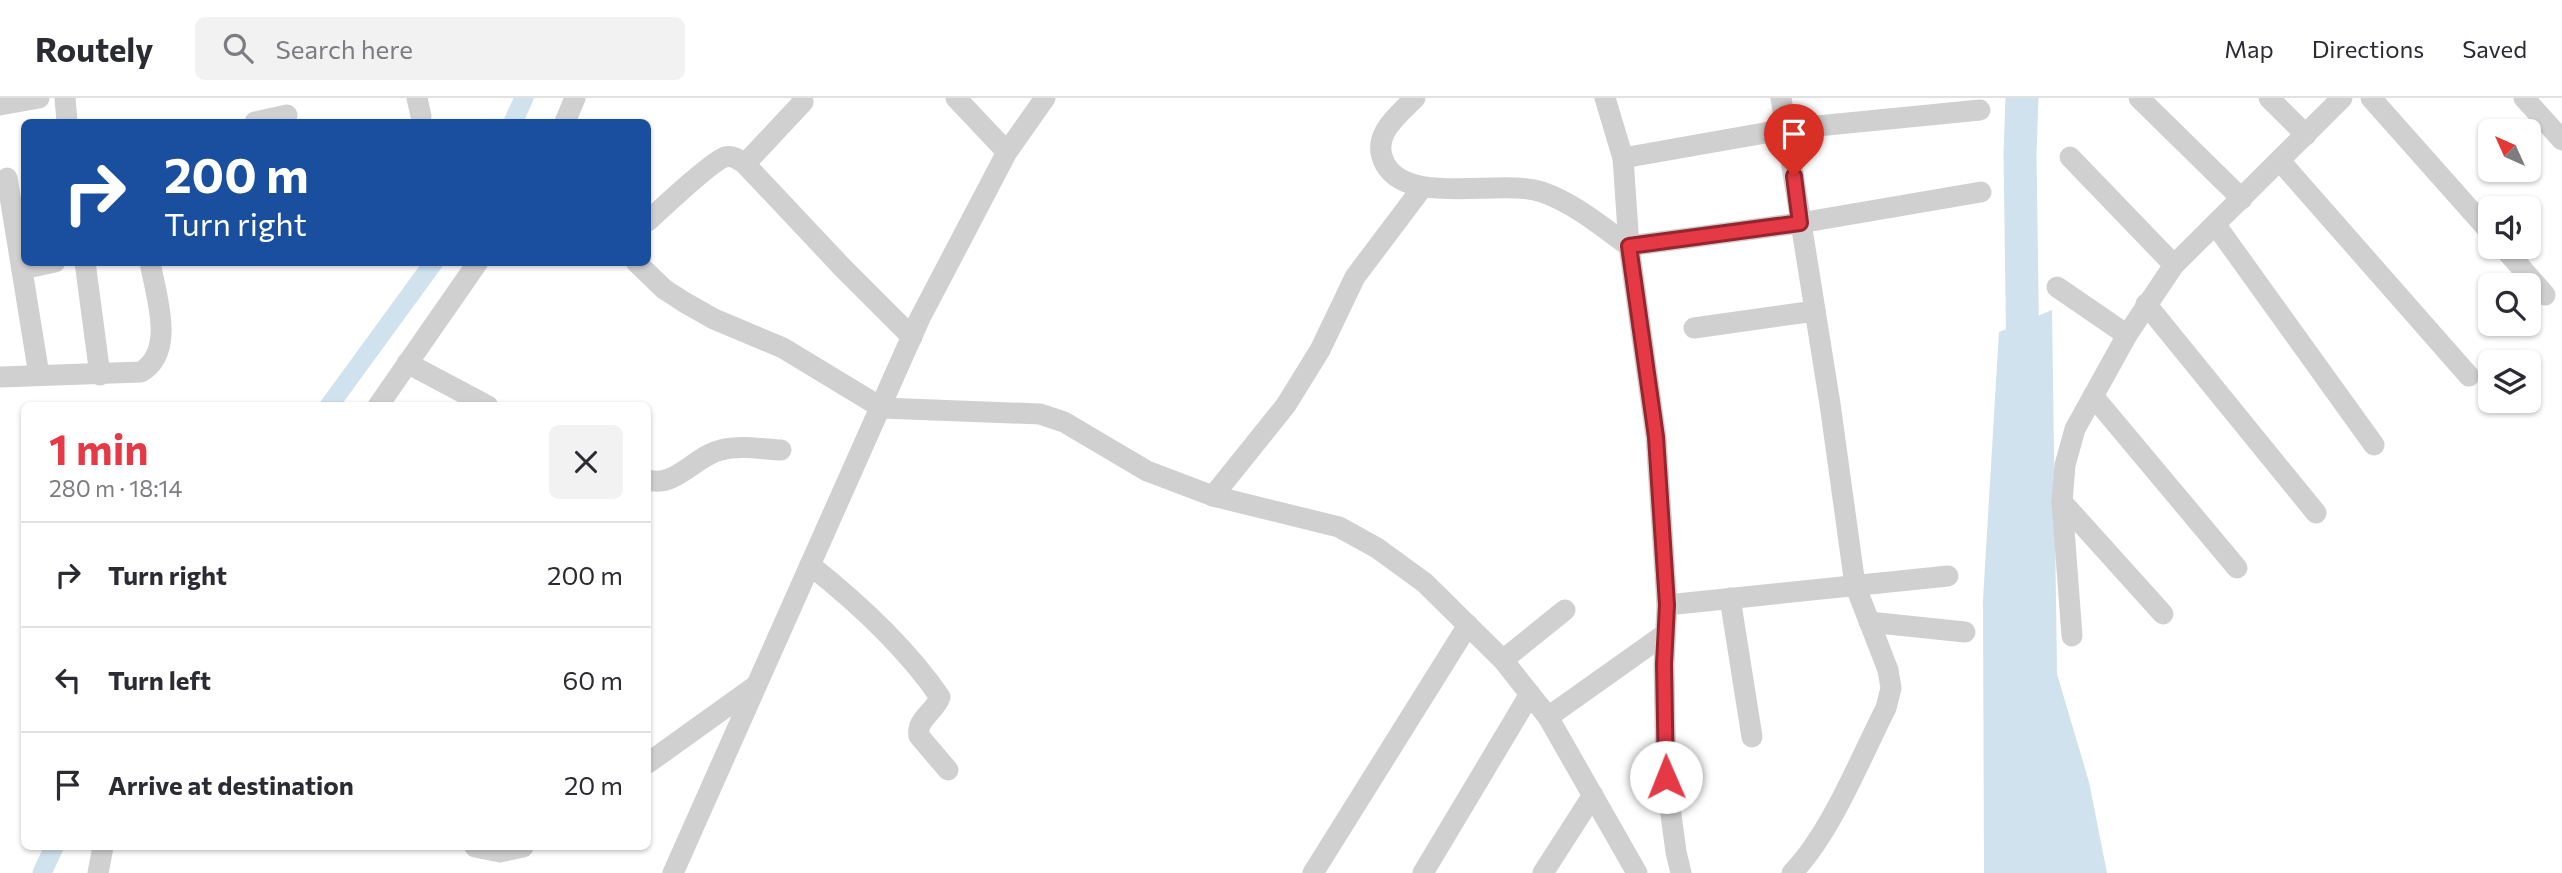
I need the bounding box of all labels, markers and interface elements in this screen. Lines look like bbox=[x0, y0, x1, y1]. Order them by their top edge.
search box bbox=[195, 17, 685, 80]
text: Routely bbox=[35, 28, 153, 69]
icon: search bbox=[219, 29, 257, 67]
text: Search here bbox=[275, 33, 413, 64]
text: Map bbox=[2224, 34, 2274, 63]
text: Directions bbox=[2312, 34, 2424, 63]
text: Saved bbox=[2462, 34, 2527, 63]
pin bbox=[1764, 104, 1824, 176]
icon: arrive bbox=[1775, 115, 1813, 153]
north arrow bbox=[2478, 119, 2541, 182]
map controls bbox=[2478, 119, 2541, 413]
text: 200 m bbox=[164, 143, 309, 203]
icon: right bbox=[49, 147, 140, 238]
button: sound bbox=[2478, 196, 2541, 259]
text: Turn right bbox=[164, 203, 307, 243]
button: search bbox=[2478, 273, 2541, 336]
button: layers bbox=[2478, 350, 2541, 413]
text: 1 min bbox=[49, 422, 149, 474]
button: close bbox=[549, 425, 623, 499]
text: 280 m · 18:14 bbox=[49, 474, 182, 502]
icon: right bbox=[49, 556, 87, 594]
text: Turn right bbox=[108, 559, 227, 590]
text: 200 m bbox=[547, 559, 623, 590]
icon: left bbox=[49, 661, 87, 699]
text: Turn left bbox=[108, 664, 211, 695]
text: 60 m bbox=[563, 664, 623, 695]
position arrow bbox=[1629, 740, 1703, 814]
icon: arrive bbox=[49, 766, 87, 804]
text: Arrive at destination bbox=[108, 769, 354, 800]
text: 20 m bbox=[564, 769, 623, 800]

